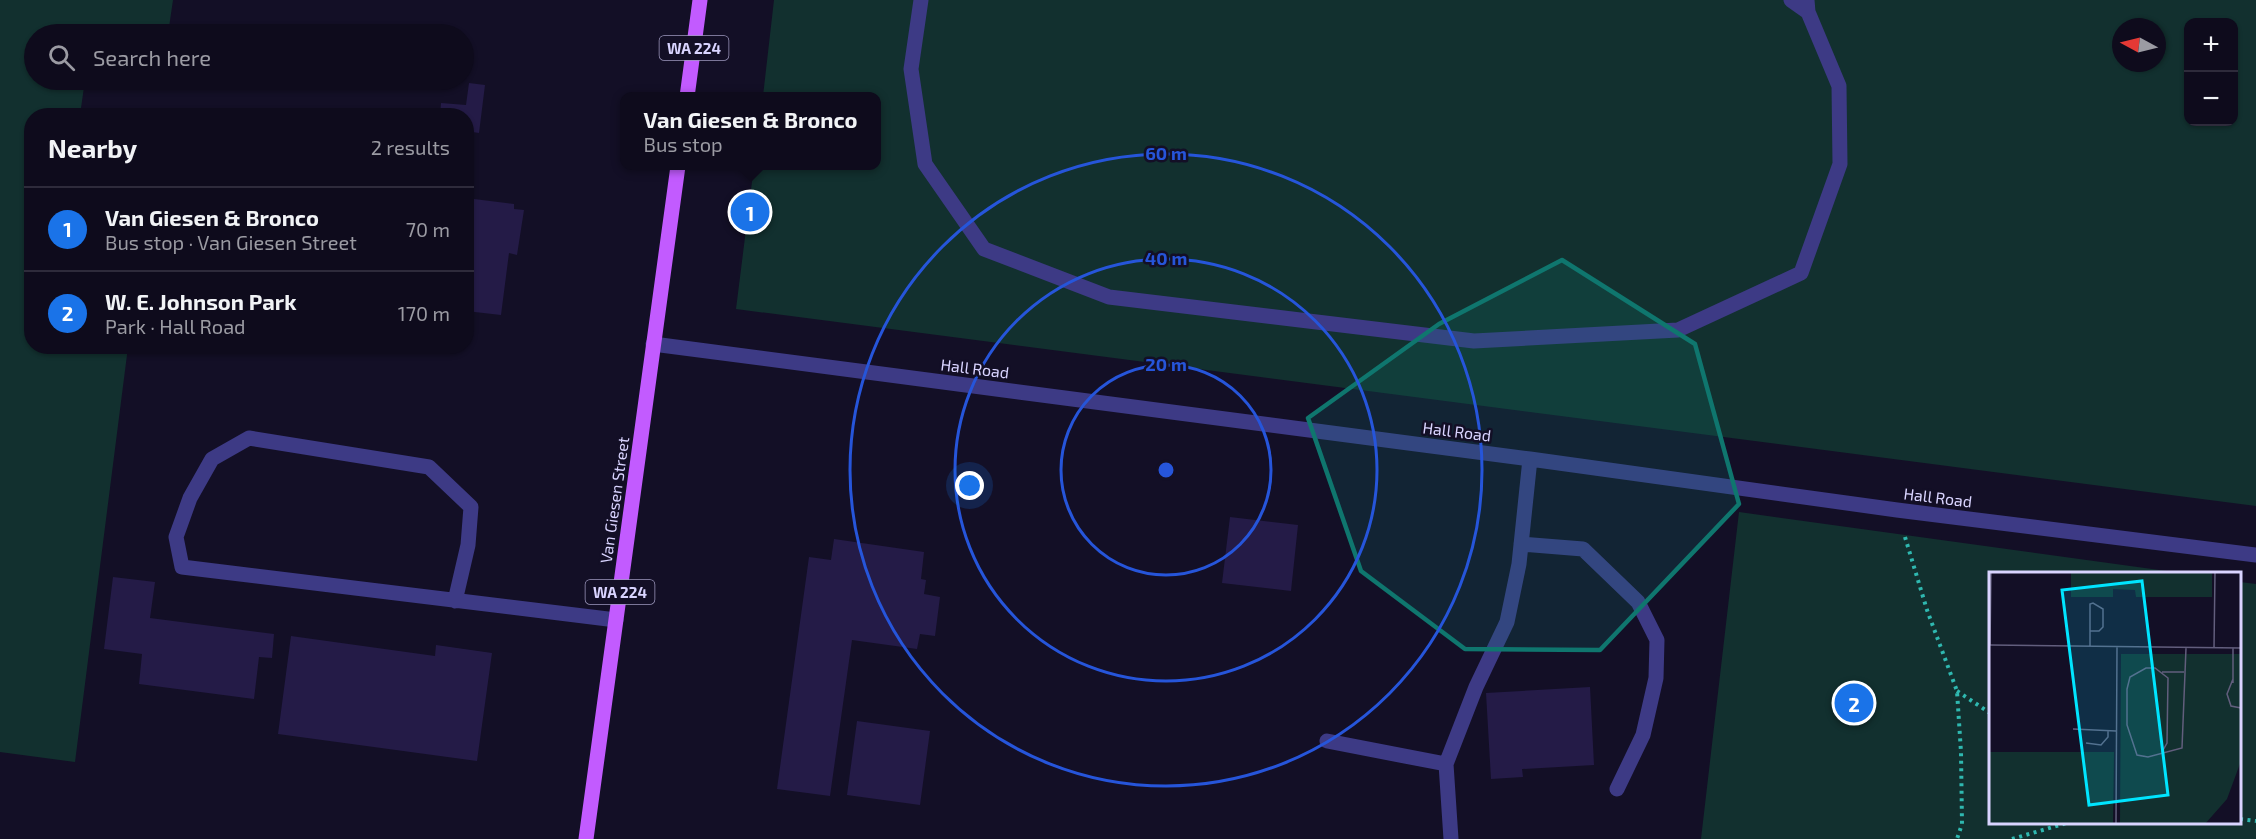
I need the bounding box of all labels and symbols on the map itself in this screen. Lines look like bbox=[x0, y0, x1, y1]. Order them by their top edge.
north arrow bbox=[2112, 18, 2166, 72]
road number: WA 224 bbox=[660, 36, 728, 60]
text: 60 m bbox=[1145, 142, 1187, 164]
pin: 1 bbox=[730, 190, 770, 234]
text: 40 m bbox=[1145, 247, 1187, 269]
text: 20 m bbox=[1145, 353, 1187, 375]
street label: Hall Road bbox=[940, 354, 1010, 382]
street label: Hall Road bbox=[1422, 417, 1492, 445]
street label: Van Giesen Street bbox=[596, 435, 632, 565]
centre of rings bbox=[1156, 460, 1176, 480]
your location bbox=[955, 471, 984, 500]
street label: Hall Road bbox=[1903, 483, 1973, 511]
inset map bbox=[1989, 572, 2241, 824]
road number: WA 224 bbox=[586, 580, 654, 604]
pin: 2 bbox=[1834, 680, 1874, 726]

